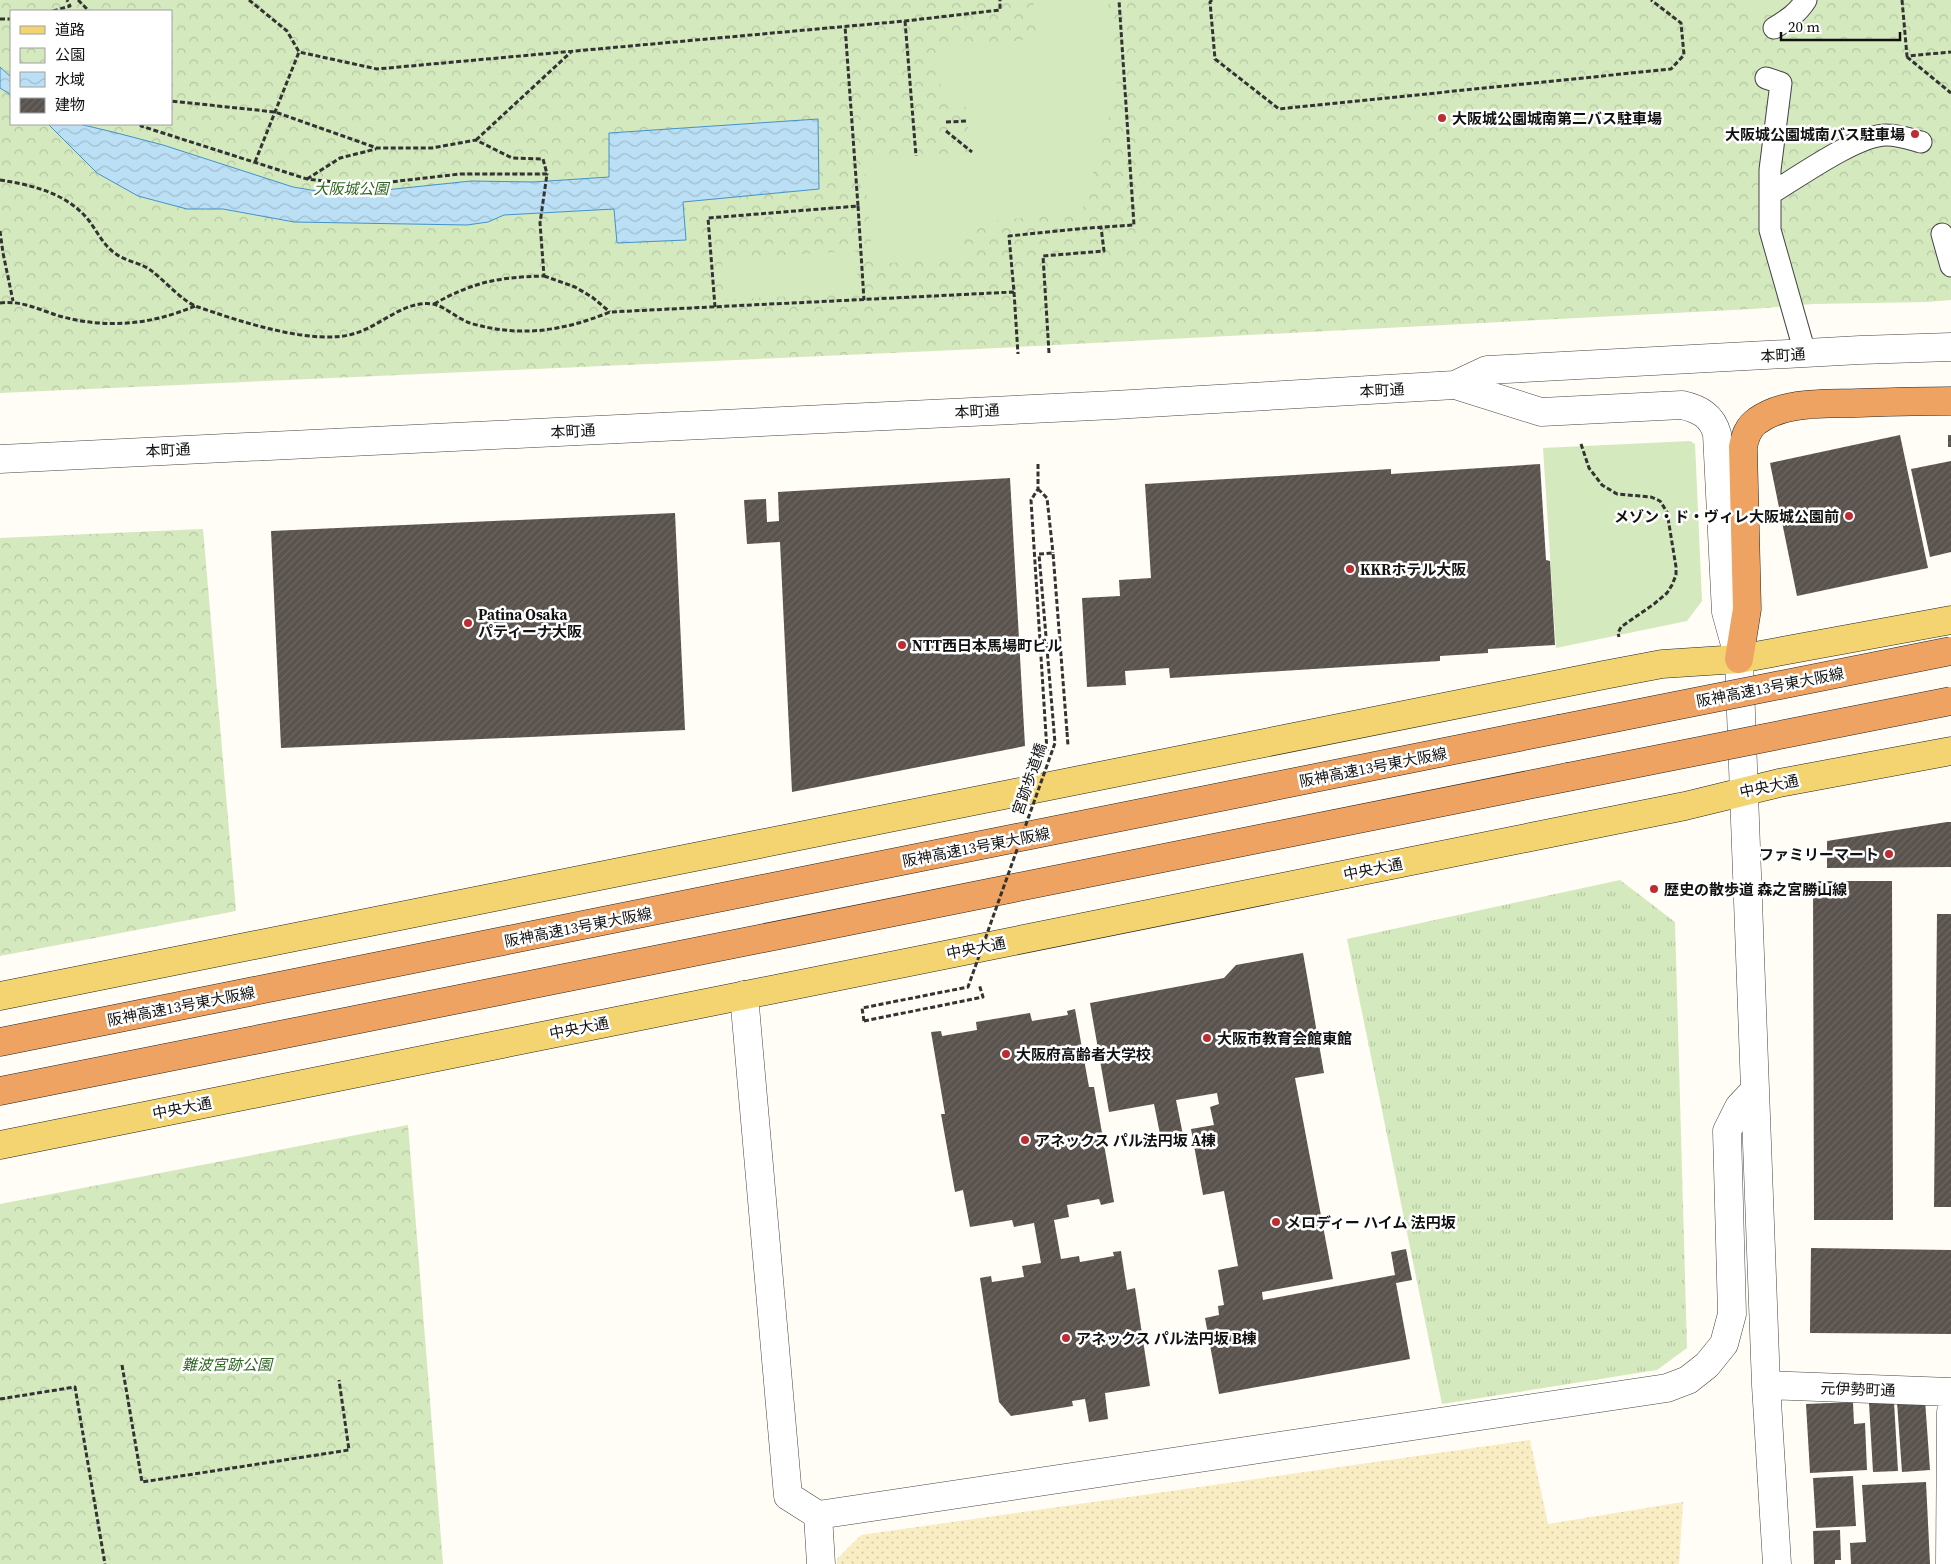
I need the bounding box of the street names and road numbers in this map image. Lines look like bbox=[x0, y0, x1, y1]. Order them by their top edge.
street label: 本町通 bbox=[1760, 343, 1806, 367]
street label: 本町通 bbox=[1359, 378, 1405, 402]
street label: 本町通 bbox=[954, 399, 1000, 423]
street label: 本町通 bbox=[550, 419, 596, 443]
street label: 本町通 bbox=[145, 438, 191, 462]
street label: 阪神高速13号東大阪線 bbox=[1694, 662, 1846, 712]
street label: 宮跡歩道橋 bbox=[1007, 740, 1051, 818]
street label: 阪神高速13号東大阪線 bbox=[1297, 742, 1449, 792]
street label: 中央大通 bbox=[1737, 769, 1801, 803]
street label: 阪神高速13号東大阪線 bbox=[900, 822, 1052, 872]
street label: 中央大通 bbox=[1342, 853, 1404, 885]
street label: 阪神高速13号東大阪線 bbox=[502, 902, 654, 952]
street label: 中央大通 bbox=[945, 932, 1007, 964]
street label: 阪神高速13号東大阪線 bbox=[105, 981, 257, 1031]
street label: 中央大通 bbox=[548, 1012, 610, 1044]
street label: 中央大通 bbox=[151, 1092, 213, 1124]
street label: 元伊勢町通 bbox=[1820, 1377, 1896, 1401]

